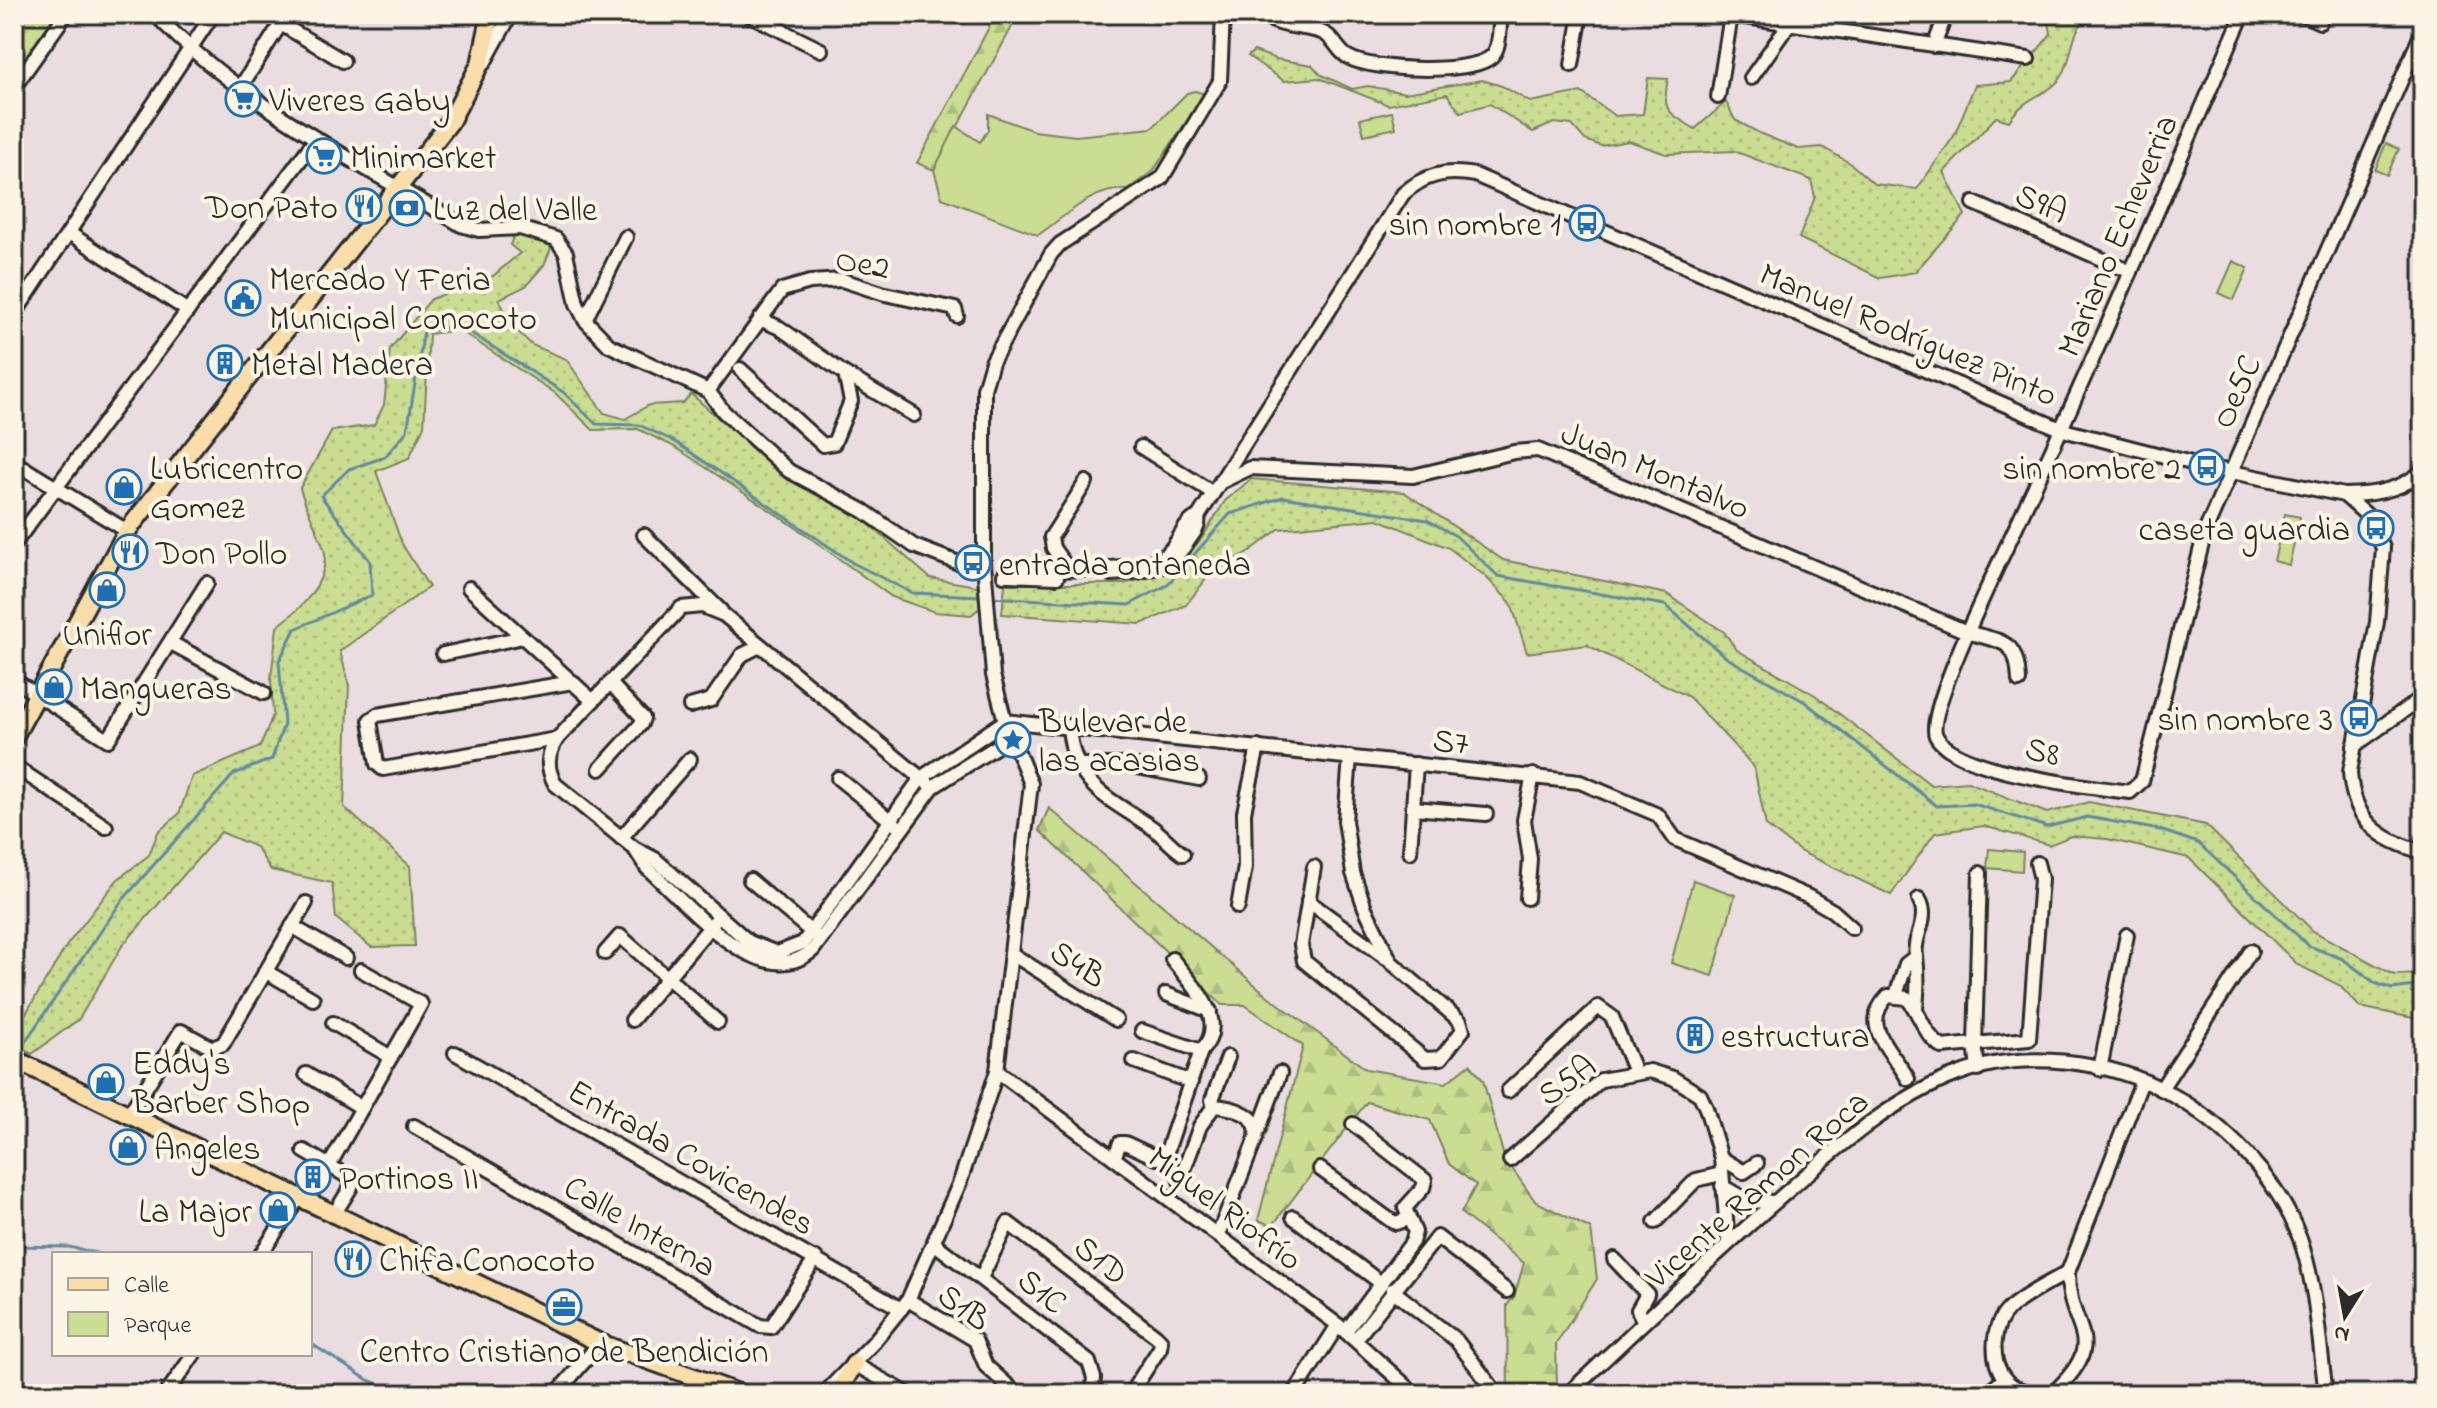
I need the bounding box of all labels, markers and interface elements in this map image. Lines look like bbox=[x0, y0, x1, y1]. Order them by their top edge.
place label: Viveres Gaby bbox=[268, 78, 450, 128]
supermarket icon: Viveres Gaby bbox=[224, 80, 262, 118]
street label: Mariano Echeverria bbox=[2046, 108, 2193, 366]
place label: Minimarket bbox=[350, 135, 496, 185]
supermarket icon: Minimarket bbox=[305, 137, 343, 175]
street label: S9A bbox=[2006, 172, 2075, 239]
place label: Don Pato bbox=[204, 185, 338, 235]
restaurant icon: Don Pato bbox=[345, 187, 383, 225]
place label: Luz del Valle bbox=[433, 187, 598, 237]
bank icon: Luz del Valle bbox=[388, 189, 426, 227]
place label: sin nombre 1 bbox=[1388, 202, 1561, 252]
bus stop icon: sin nombre 1 bbox=[1568, 204, 1606, 242]
street label: Oe2 bbox=[831, 237, 893, 295]
street label: Manuel Rodríguez Pinto bbox=[1751, 251, 2064, 422]
place label: Mercado Y Feria Municipal Conocoto bbox=[269, 257, 537, 346]
public building icon: Mercado Y Feria Municipal Conocoto bbox=[224, 279, 262, 317]
place label: Metal Madera bbox=[251, 342, 433, 392]
building icon: Metal Madera bbox=[206, 344, 244, 382]
street label: Oe5C bbox=[2200, 348, 2277, 437]
street label: Juan Montalvo bbox=[1552, 410, 1757, 535]
place label: Lubricentro Gomez bbox=[150, 446, 303, 535]
place label: sin nombre 2 bbox=[2002, 446, 2181, 496]
bus stop icon: sin nombre 2 bbox=[2188, 448, 2226, 486]
shop icon: Lubricentro Gomez bbox=[105, 468, 143, 506]
place label: caseta guardia bbox=[2139, 507, 2350, 557]
bus stop icon: caseta guardia bbox=[2357, 509, 2395, 547]
place label: Don Pollo bbox=[155, 531, 287, 581]
restaurant icon: Don Pollo bbox=[111, 533, 149, 571]
place label: entrada ontaneda bbox=[999, 542, 1251, 592]
bus stop icon: entrada ontaneda bbox=[954, 544, 992, 582]
shop icon: Uniflor bbox=[88, 571, 126, 609]
place label: Uniflor bbox=[62, 612, 152, 662]
place label: Mangueras bbox=[80, 666, 232, 716]
shop icon: Mangueras bbox=[35, 668, 73, 706]
place label: sin nombre 3 bbox=[2157, 697, 2333, 747]
place label: Bulevar de las acasias bbox=[1038, 699, 1200, 788]
bus stop icon: sin nombre 3 bbox=[2340, 699, 2378, 737]
street label: S7 bbox=[1431, 718, 1471, 770]
place icon: Bulevar de las acasias bbox=[994, 721, 1032, 759]
street label: S8 bbox=[2020, 726, 2065, 782]
street label: S4B bbox=[1039, 929, 1115, 1003]
place label: estructura bbox=[1721, 1014, 1870, 1064]
building icon: estructura bbox=[1676, 1016, 1714, 1054]
place label: Eddy's Barber Shop bbox=[131, 1041, 310, 1130]
street label: S5A bbox=[1528, 1044, 1608, 1121]
shop icon: Eddy's Barber Shop bbox=[87, 1063, 125, 1101]
street label: Entrada Covicendes bbox=[557, 1068, 823, 1251]
street label: Vicente Ramon Roca bbox=[1635, 1079, 1882, 1303]
place label: Angeles bbox=[154, 1126, 261, 1176]
shop icon: Angeles bbox=[109, 1128, 147, 1166]
street label: Miguel Riofrío bbox=[1136, 1135, 1312, 1285]
place label: Portinos II bbox=[339, 1156, 479, 1206]
building icon: Portinos II bbox=[294, 1158, 332, 1196]
street label: Calle Interna bbox=[553, 1164, 725, 1292]
place label: La Major bbox=[139, 1189, 252, 1239]
shop icon: La Major bbox=[259, 1191, 297, 1229]
street label: S1D bbox=[1061, 1225, 1138, 1300]
place label: Chifa Conocoto bbox=[379, 1238, 595, 1288]
restaurant icon: Chifa Conocoto bbox=[334, 1240, 372, 1278]
legend bbox=[52, 1252, 312, 1356]
street label: S1C bbox=[1005, 1258, 1076, 1329]
text: Calle bbox=[124, 1269, 169, 1304]
street label: S1B bbox=[925, 1273, 1000, 1346]
north arrow bbox=[2305, 1276, 2385, 1356]
office icon: Centro Cristiano de Bendición bbox=[545, 1288, 583, 1326]
text: Parque bbox=[124, 1309, 191, 1344]
text: N bbox=[2331, 1316, 2352, 1350]
place label: Centro Cristiano de Bendición bbox=[360, 1329, 768, 1379]

